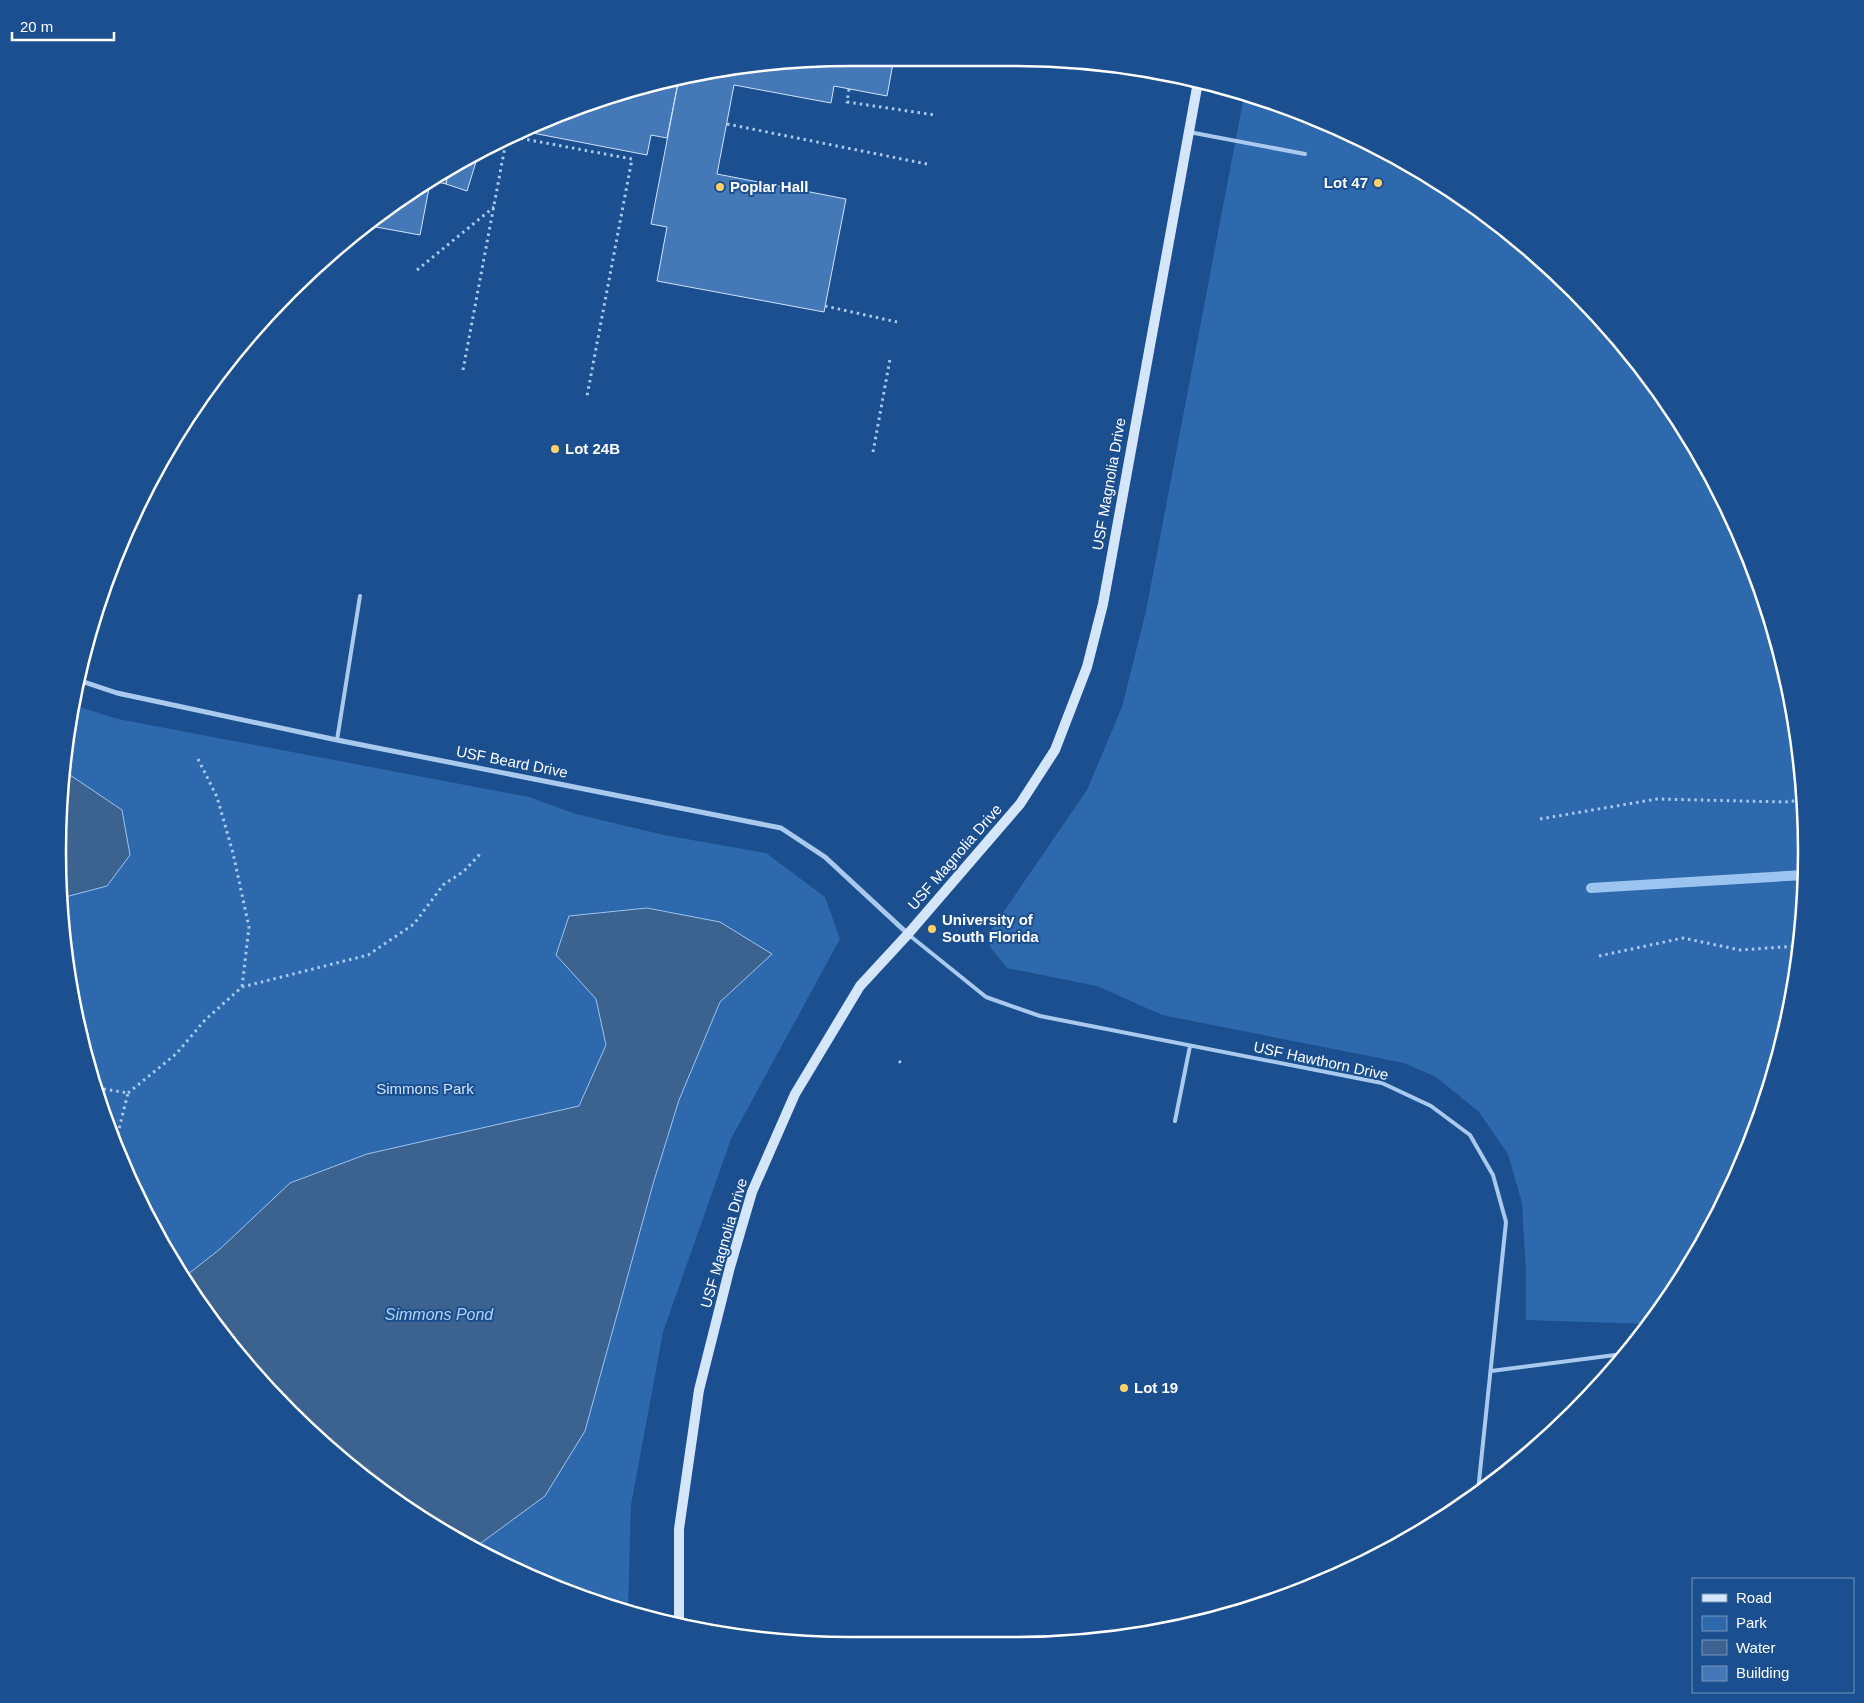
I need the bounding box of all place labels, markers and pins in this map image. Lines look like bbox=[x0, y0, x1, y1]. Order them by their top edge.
place label: Lot 47 bbox=[1324, 174, 1368, 191]
marker: Lot 47 bbox=[1372, 177, 1384, 189]
place label: Poplar Hall bbox=[730, 178, 808, 195]
marker: Poplar Hall bbox=[714, 181, 726, 193]
place label: Lot 24B bbox=[565, 440, 620, 457]
marker: Lot 24B bbox=[549, 443, 561, 455]
place label: University of South Florida bbox=[942, 911, 1039, 945]
marker: University of South Florida bbox=[926, 923, 938, 935]
place label: Lot 19 bbox=[1134, 1379, 1178, 1396]
marker: Lot 19 bbox=[1118, 1382, 1130, 1394]

